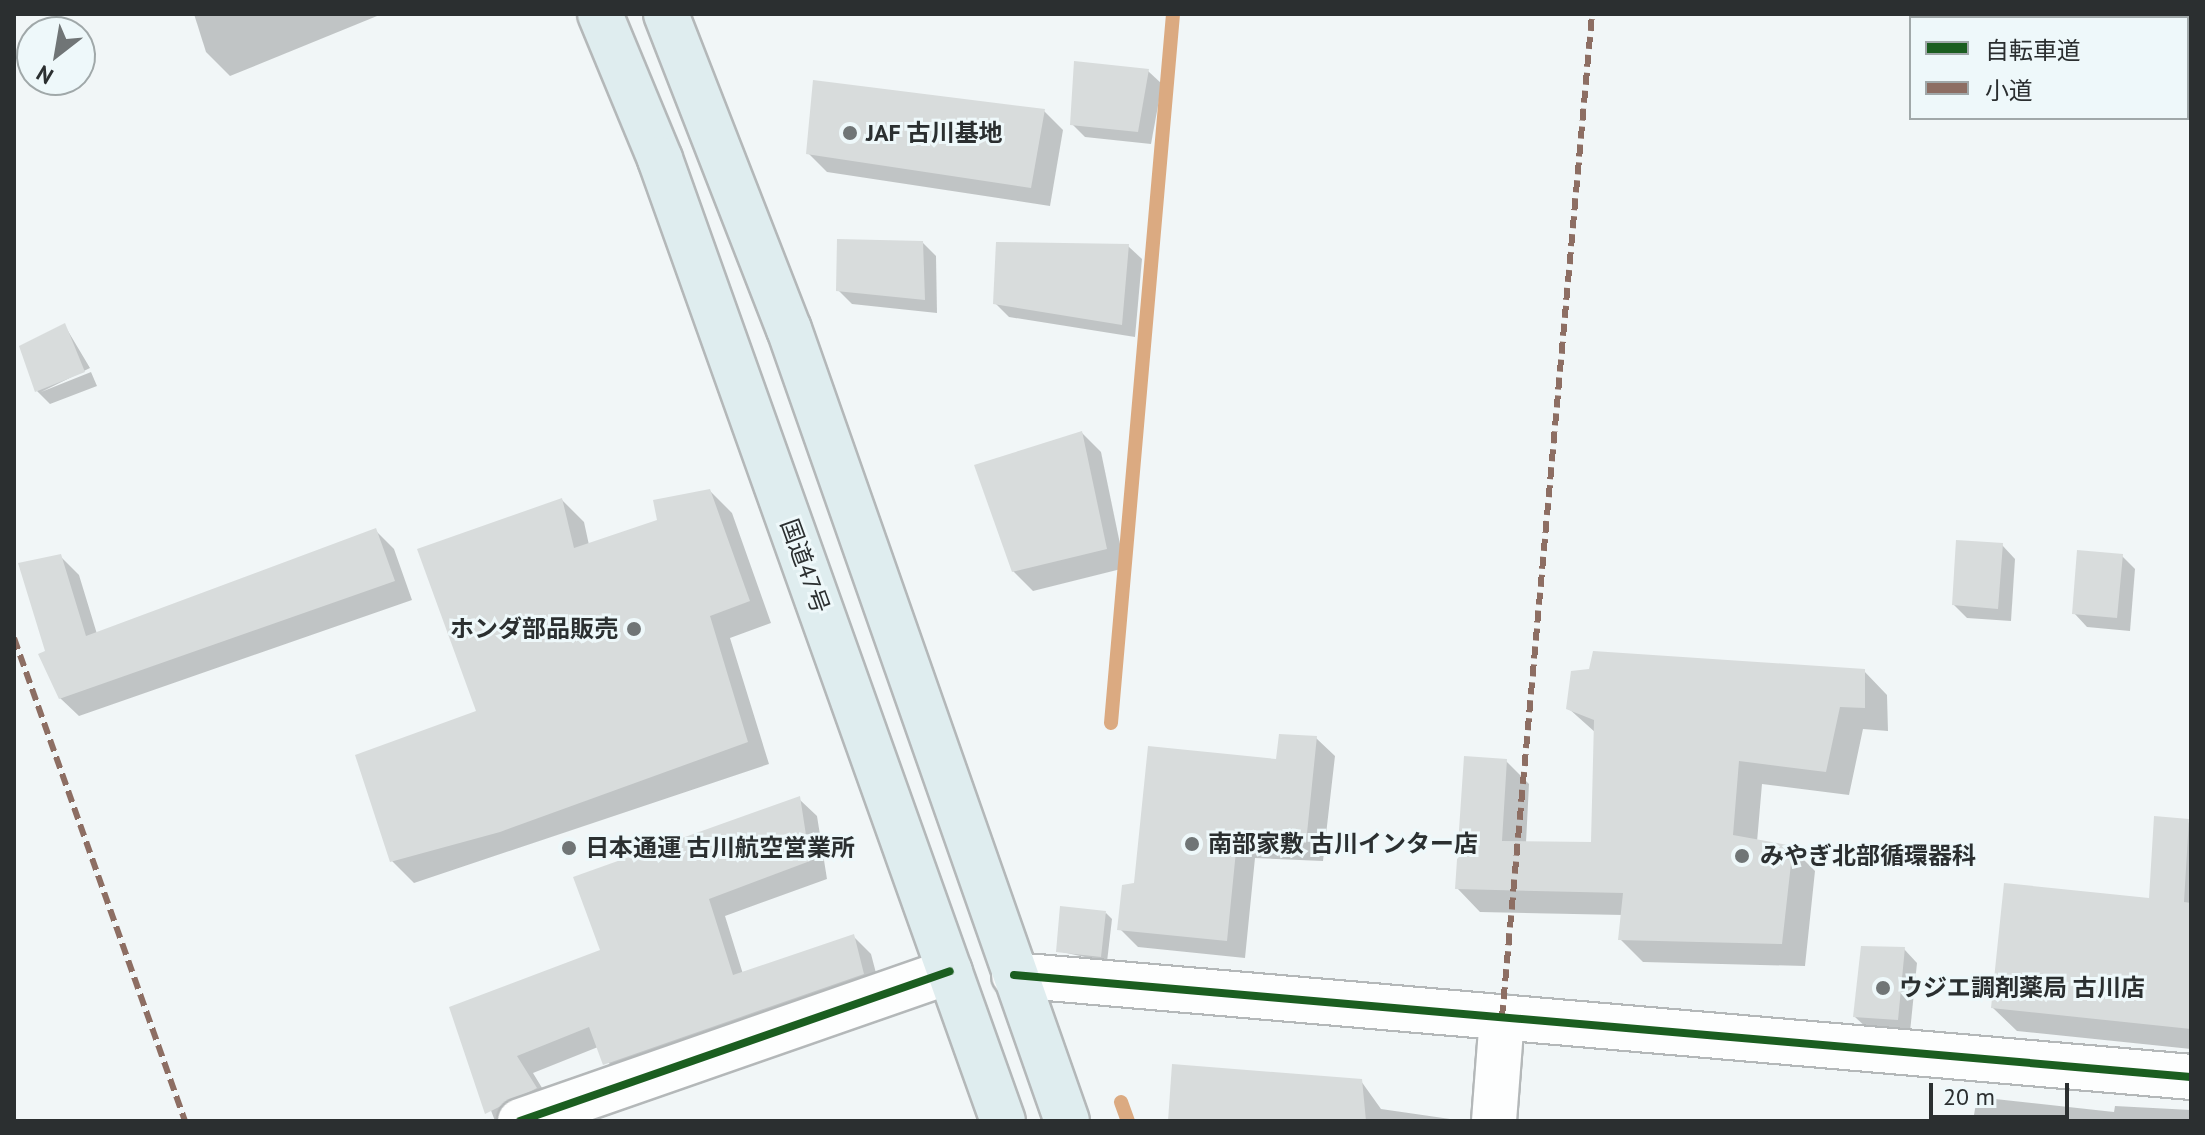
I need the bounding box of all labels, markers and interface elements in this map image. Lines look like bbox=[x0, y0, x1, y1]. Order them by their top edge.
north arrow bbox=[16, 16, 96, 96]
legend bbox=[1909, 16, 2189, 120]
text: 自転車道 bbox=[1985, 35, 2081, 66]
text: N bbox=[31, 59, 58, 91]
text: 小道 bbox=[1985, 75, 2033, 106]
place label: JAF 古川基地 bbox=[866, 119, 1003, 147]
marker: JAF 古川基地 bbox=[841, 124, 859, 142]
street label: 国道47号 bbox=[775, 515, 835, 617]
place label: ホンダ部品販売 bbox=[450, 615, 618, 643]
marker: ホンダ部品販売 bbox=[625, 620, 643, 638]
place label: 南部家敷 古川インター店 bbox=[1208, 830, 1478, 858]
place label: 日本通運 古川航空営業所 bbox=[585, 834, 855, 862]
marker: 南部家敷 古川インター店 bbox=[1183, 835, 1201, 853]
marker: 日本通運 古川航空営業所 bbox=[560, 839, 578, 857]
place label: みやぎ北部循環器科 bbox=[1760, 842, 1976, 870]
marker: みやぎ北部循環器科 bbox=[1731, 845, 1753, 867]
place label: ウジエ調剤薬局 古川店 bbox=[1899, 974, 2145, 1002]
marker: ウジエ調剤薬局 古川店 bbox=[1874, 979, 1892, 997]
scale bar bbox=[1933, 1067, 2073, 1117]
text: 20 m bbox=[1943, 1081, 1995, 1112]

